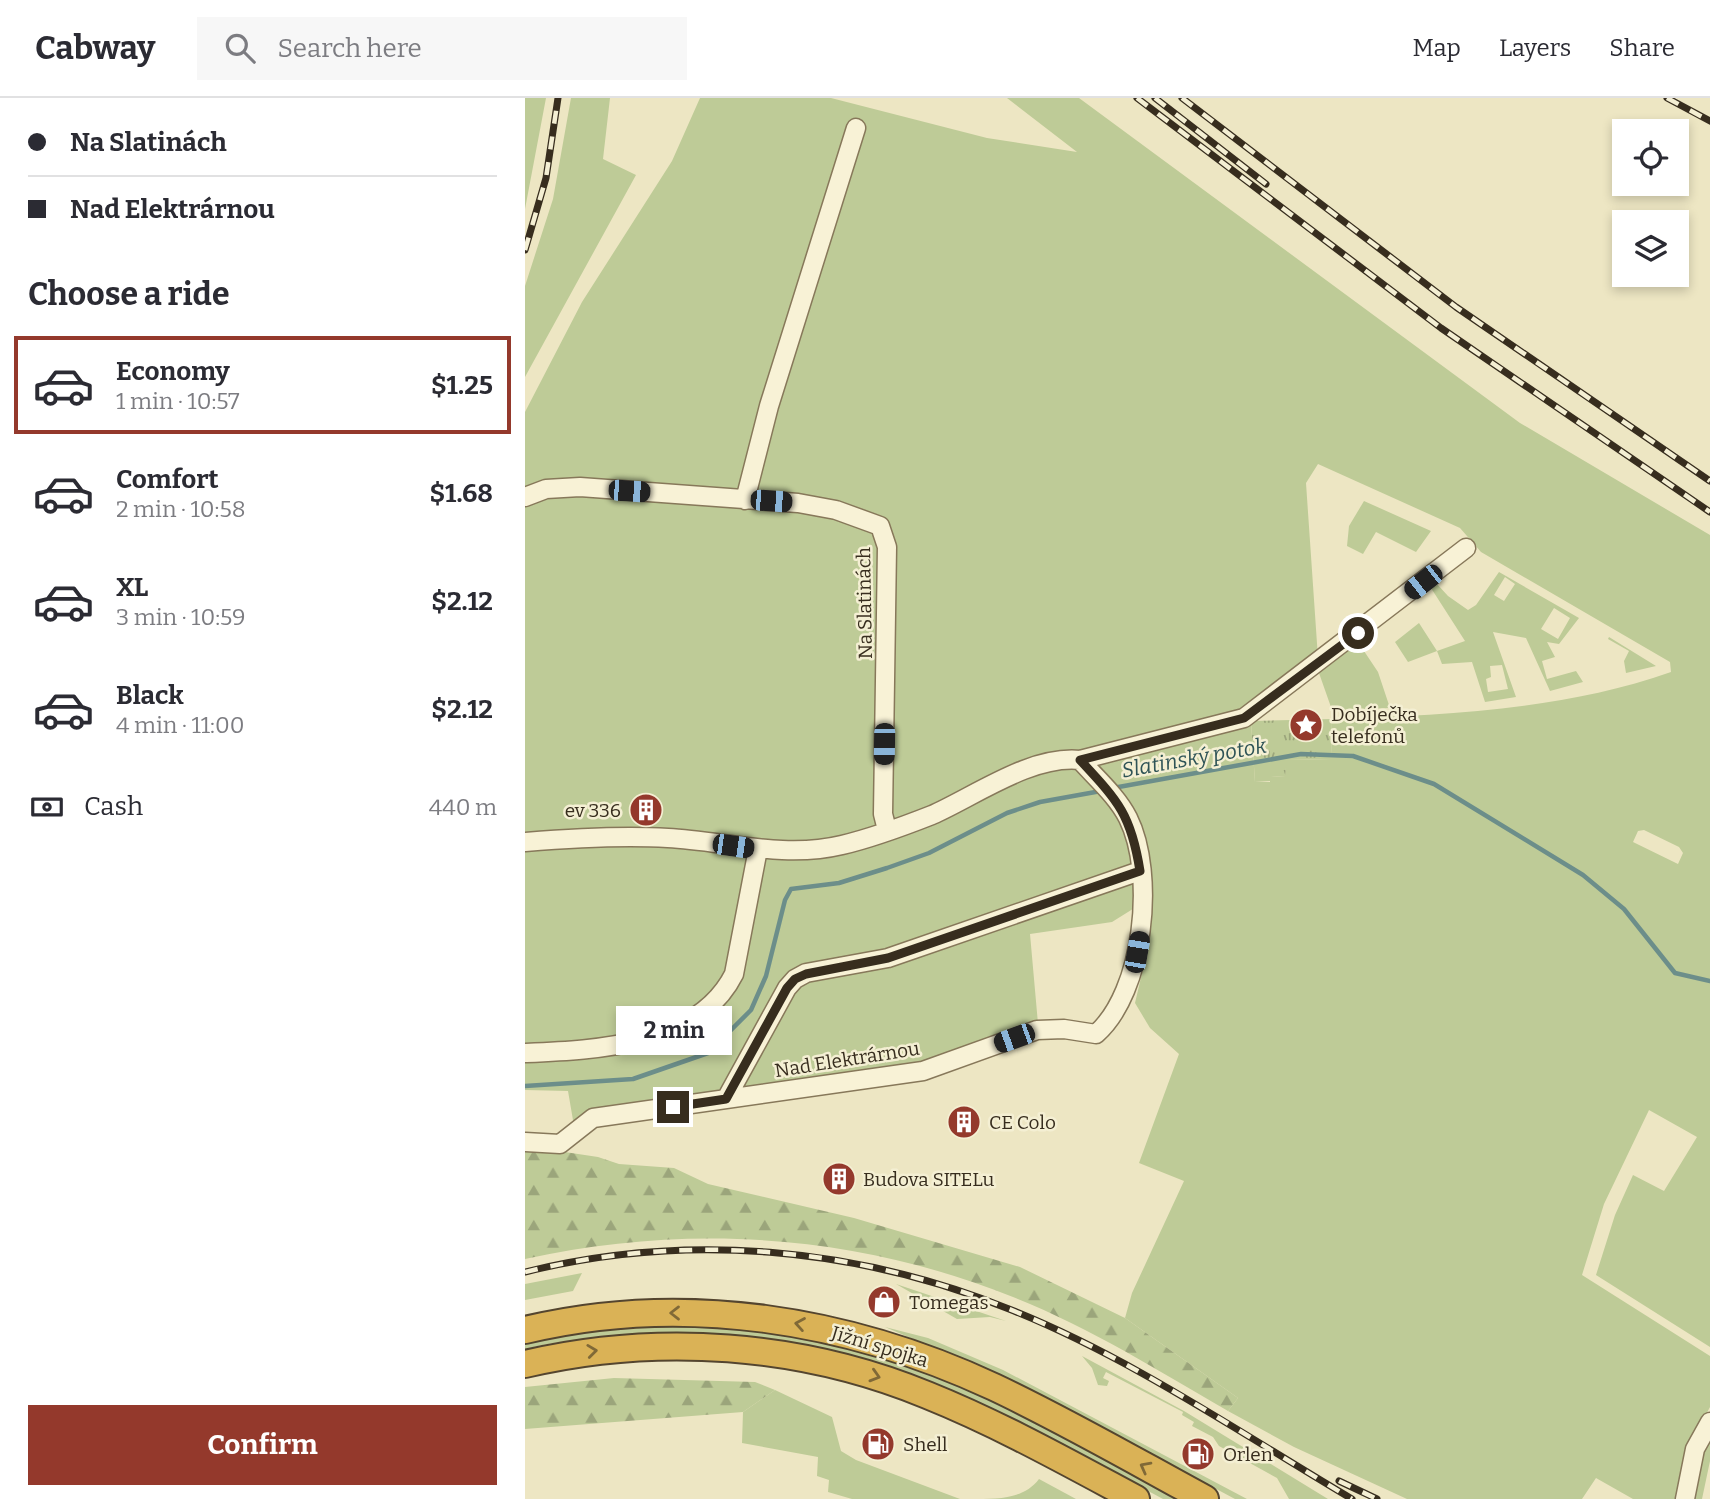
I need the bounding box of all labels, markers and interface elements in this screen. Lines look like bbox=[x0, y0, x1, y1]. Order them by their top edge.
search box bbox=[197, 17, 687, 80]
text: Cabway bbox=[35, 28, 155, 68]
icon: search bbox=[221, 29, 259, 67]
text: Search here bbox=[277, 33, 422, 64]
text: Map bbox=[1413, 34, 1461, 62]
text: Layers bbox=[1499, 34, 1571, 62]
text: Share bbox=[1609, 34, 1675, 62]
map controls bbox=[1612, 119, 1689, 287]
button: locate bbox=[1612, 119, 1689, 196]
text: Na Slatinách bbox=[70, 127, 227, 158]
text: Nad Elektrárnou bbox=[70, 194, 275, 225]
button: layers bbox=[1612, 210, 1689, 287]
text: Choose a ride bbox=[28, 275, 229, 313]
icon: car bbox=[32, 354, 95, 417]
text: Economy bbox=[116, 356, 230, 387]
text: $1.25 bbox=[431, 370, 493, 401]
text: 1 min · 10:57 bbox=[116, 387, 240, 415]
icon: car bbox=[32, 462, 95, 525]
text: Comfort bbox=[116, 464, 219, 495]
text: $1.68 bbox=[429, 478, 493, 509]
car bbox=[608, 479, 651, 503]
car bbox=[750, 489, 793, 513]
text: 2 min · 10:58 bbox=[116, 495, 246, 523]
street label: Na Slatinách bbox=[852, 547, 877, 659]
car bbox=[1400, 561, 1447, 603]
icon: car bbox=[32, 570, 95, 633]
text: XL bbox=[116, 572, 148, 603]
text: $2.12 bbox=[431, 586, 493, 617]
text: 3 min · 10:59 bbox=[116, 603, 246, 631]
route start bbox=[1342, 617, 1374, 649]
icon: car bbox=[32, 678, 95, 741]
text: Black bbox=[116, 680, 184, 711]
text: $2.12 bbox=[431, 694, 493, 725]
place label: Dobíječka telefonů bbox=[1331, 703, 1418, 748]
place icon: Dobíječka telefonů bbox=[1287, 706, 1325, 744]
text: 4 min · 11:00 bbox=[116, 711, 244, 739]
car bbox=[874, 723, 895, 765]
water label: Slatinský potok bbox=[1120, 732, 1269, 784]
icon: cash bbox=[28, 788, 66, 826]
text: Cash bbox=[84, 791, 143, 822]
building icon: ev 336 bbox=[627, 791, 665, 829]
text: 440 m bbox=[429, 793, 497, 821]
place label: ev 336 bbox=[565, 799, 621, 822]
car bbox=[711, 833, 756, 859]
car bbox=[1124, 929, 1151, 975]
callout: 2 min bbox=[615, 1006, 731, 1054]
text: 2 min bbox=[643, 1016, 705, 1044]
car bbox=[991, 1021, 1038, 1055]
street label: Nad Elektrárnou bbox=[773, 1037, 921, 1082]
route end bbox=[657, 1091, 689, 1123]
building icon: CE Colo bbox=[945, 1103, 983, 1141]
place label: CE Colo bbox=[989, 1111, 1056, 1134]
building icon: Budova SITELu bbox=[820, 1160, 858, 1198]
place label: Budova SITELu bbox=[863, 1168, 994, 1191]
shop icon: Tomegas bbox=[865, 1283, 903, 1321]
place label: Tomegas bbox=[909, 1291, 988, 1314]
one-way arrow bbox=[669, 1305, 680, 1321]
one-way arrow bbox=[794, 1317, 806, 1332]
street label: Jižní spojka bbox=[828, 1321, 931, 1372]
one-way arrow bbox=[586, 1344, 598, 1359]
one-way arrow bbox=[868, 1368, 880, 1383]
button: Confirm bbox=[28, 1405, 497, 1485]
fuel station icon: Shell bbox=[859, 1425, 897, 1463]
place label: Shell bbox=[903, 1433, 948, 1456]
fuel station icon: Orlen bbox=[1179, 1435, 1217, 1473]
place label: Orlen bbox=[1223, 1443, 1273, 1466]
one-way arrow bbox=[1139, 1461, 1152, 1475]

